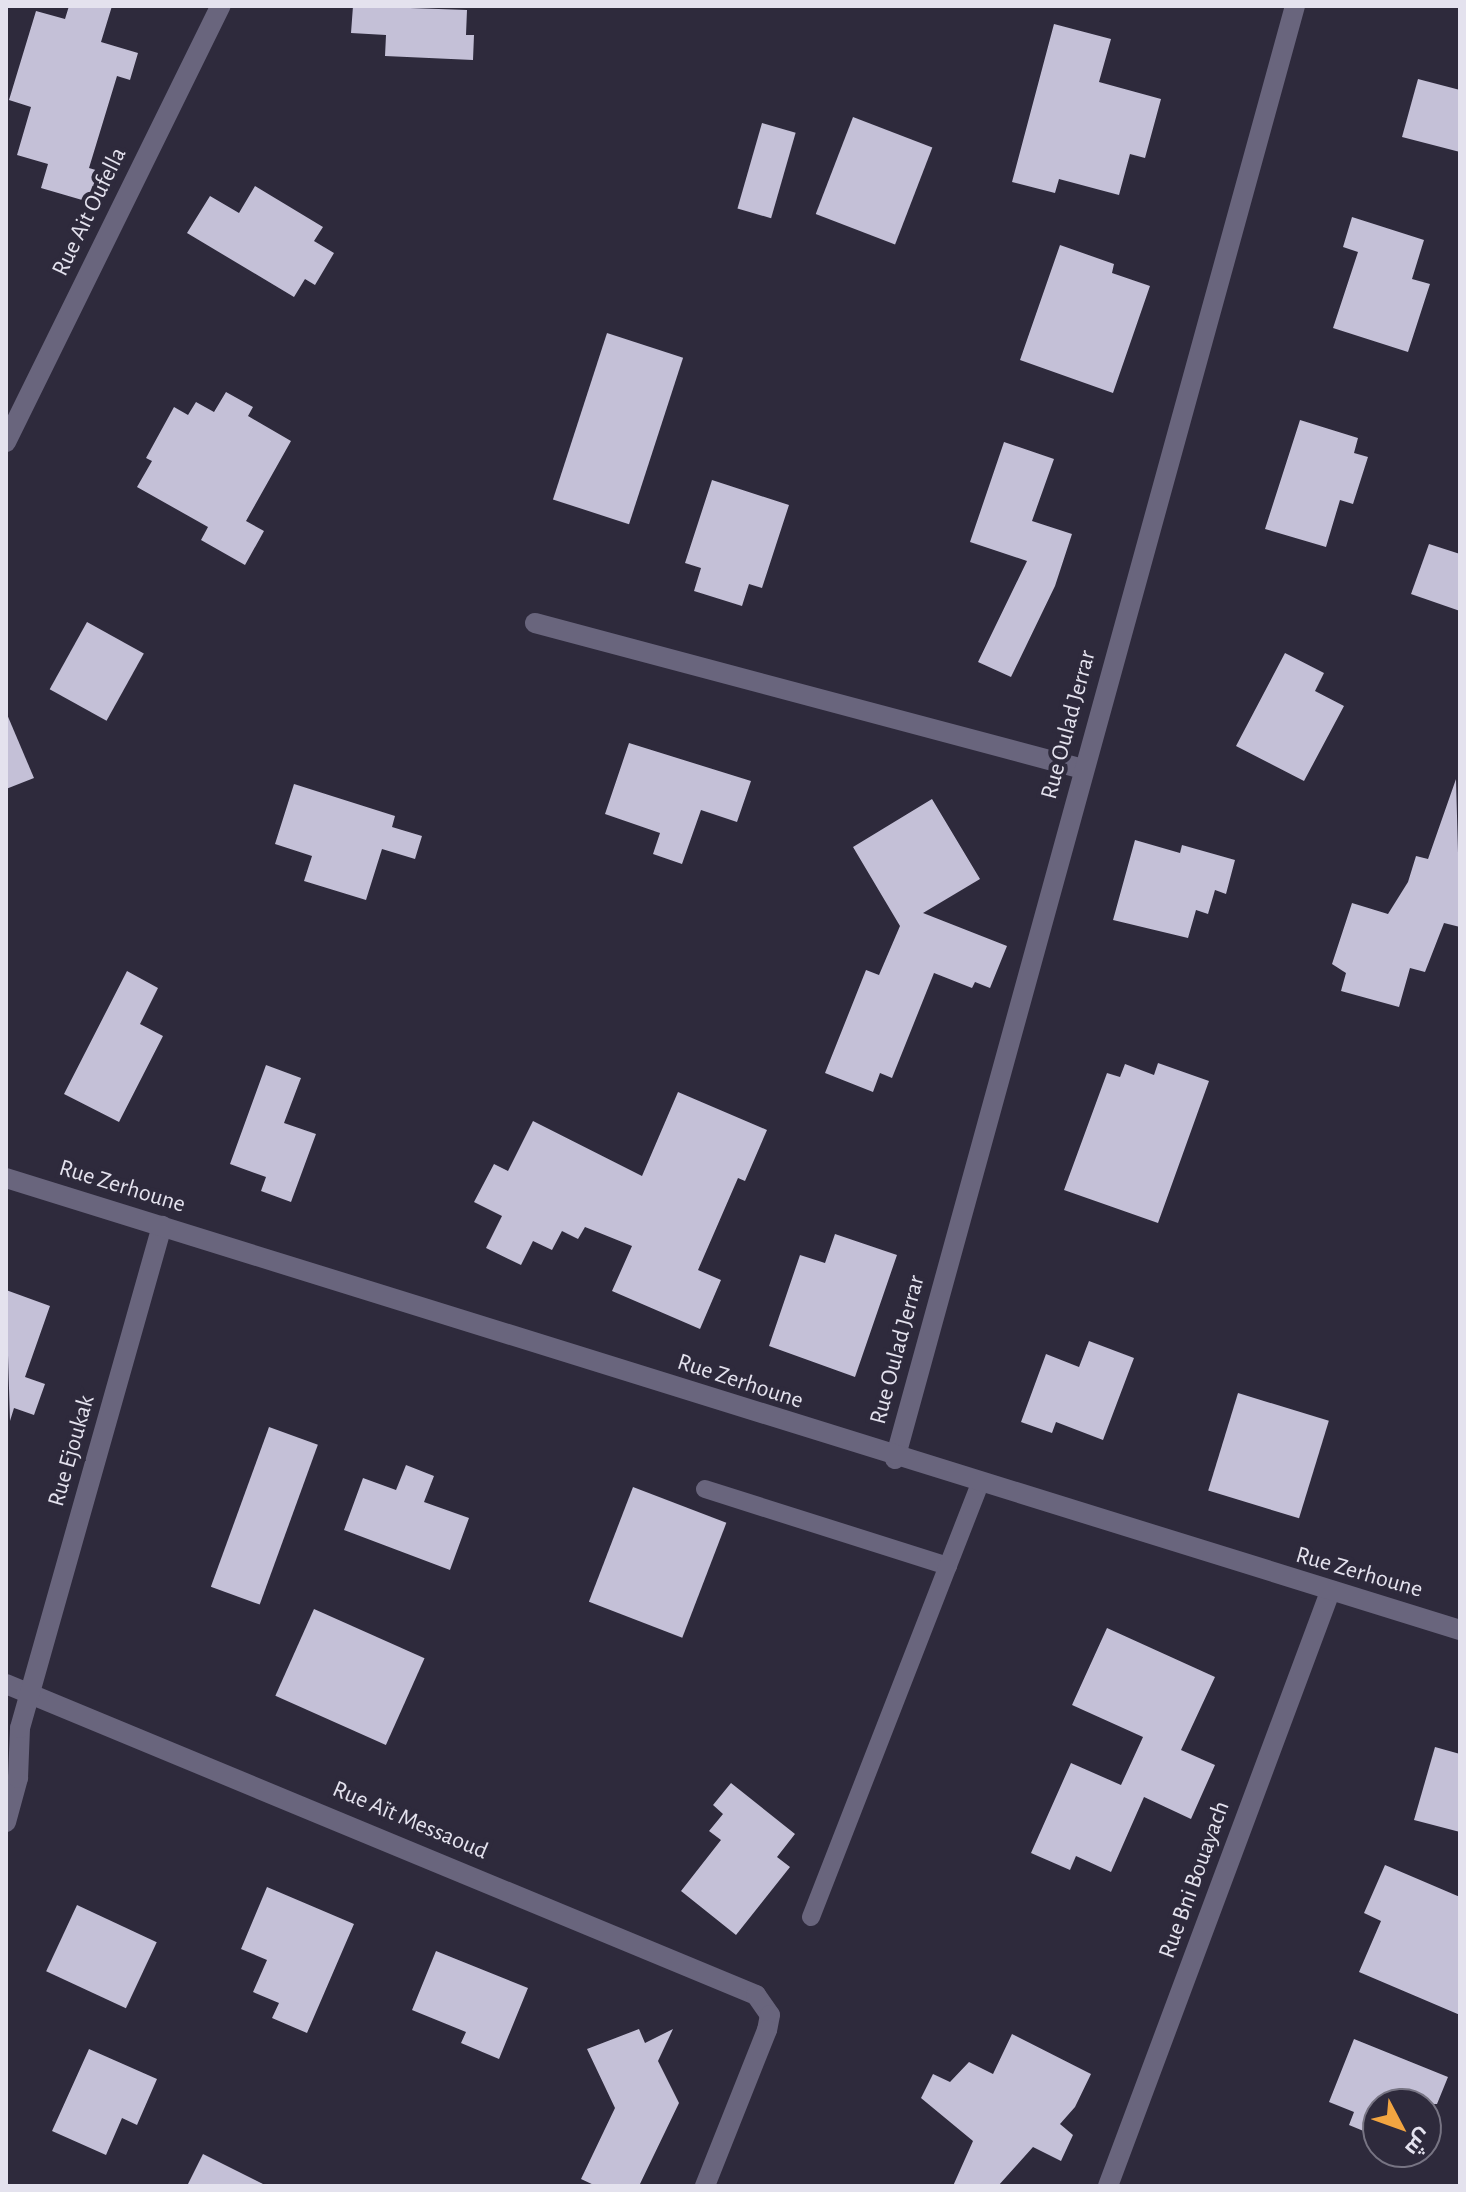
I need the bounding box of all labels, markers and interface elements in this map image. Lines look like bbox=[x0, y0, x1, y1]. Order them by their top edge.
street label: Rue Ait Oufella bbox=[46, 143, 134, 281]
street label: Rue Oulad Jerrar bbox=[1035, 647, 1103, 803]
street label: Rue Zerhoune bbox=[55, 1154, 189, 1220]
street label: Rue Oulad Jerrar bbox=[864, 1272, 932, 1428]
street label: Rue Zerhoune bbox=[673, 1348, 807, 1416]
street label: Rue Ejoukak bbox=[42, 1392, 102, 1510]
street label: Rue Zerhoune bbox=[1292, 1541, 1426, 1605]
street label: Rue Aït Messaoud bbox=[328, 1775, 492, 1867]
street label: Rue Bni Bouayach bbox=[1153, 1798, 1237, 1962]
north arrow bbox=[1362, 2088, 1442, 2168]
text: ش bbox=[1401, 2125, 1436, 2160]

